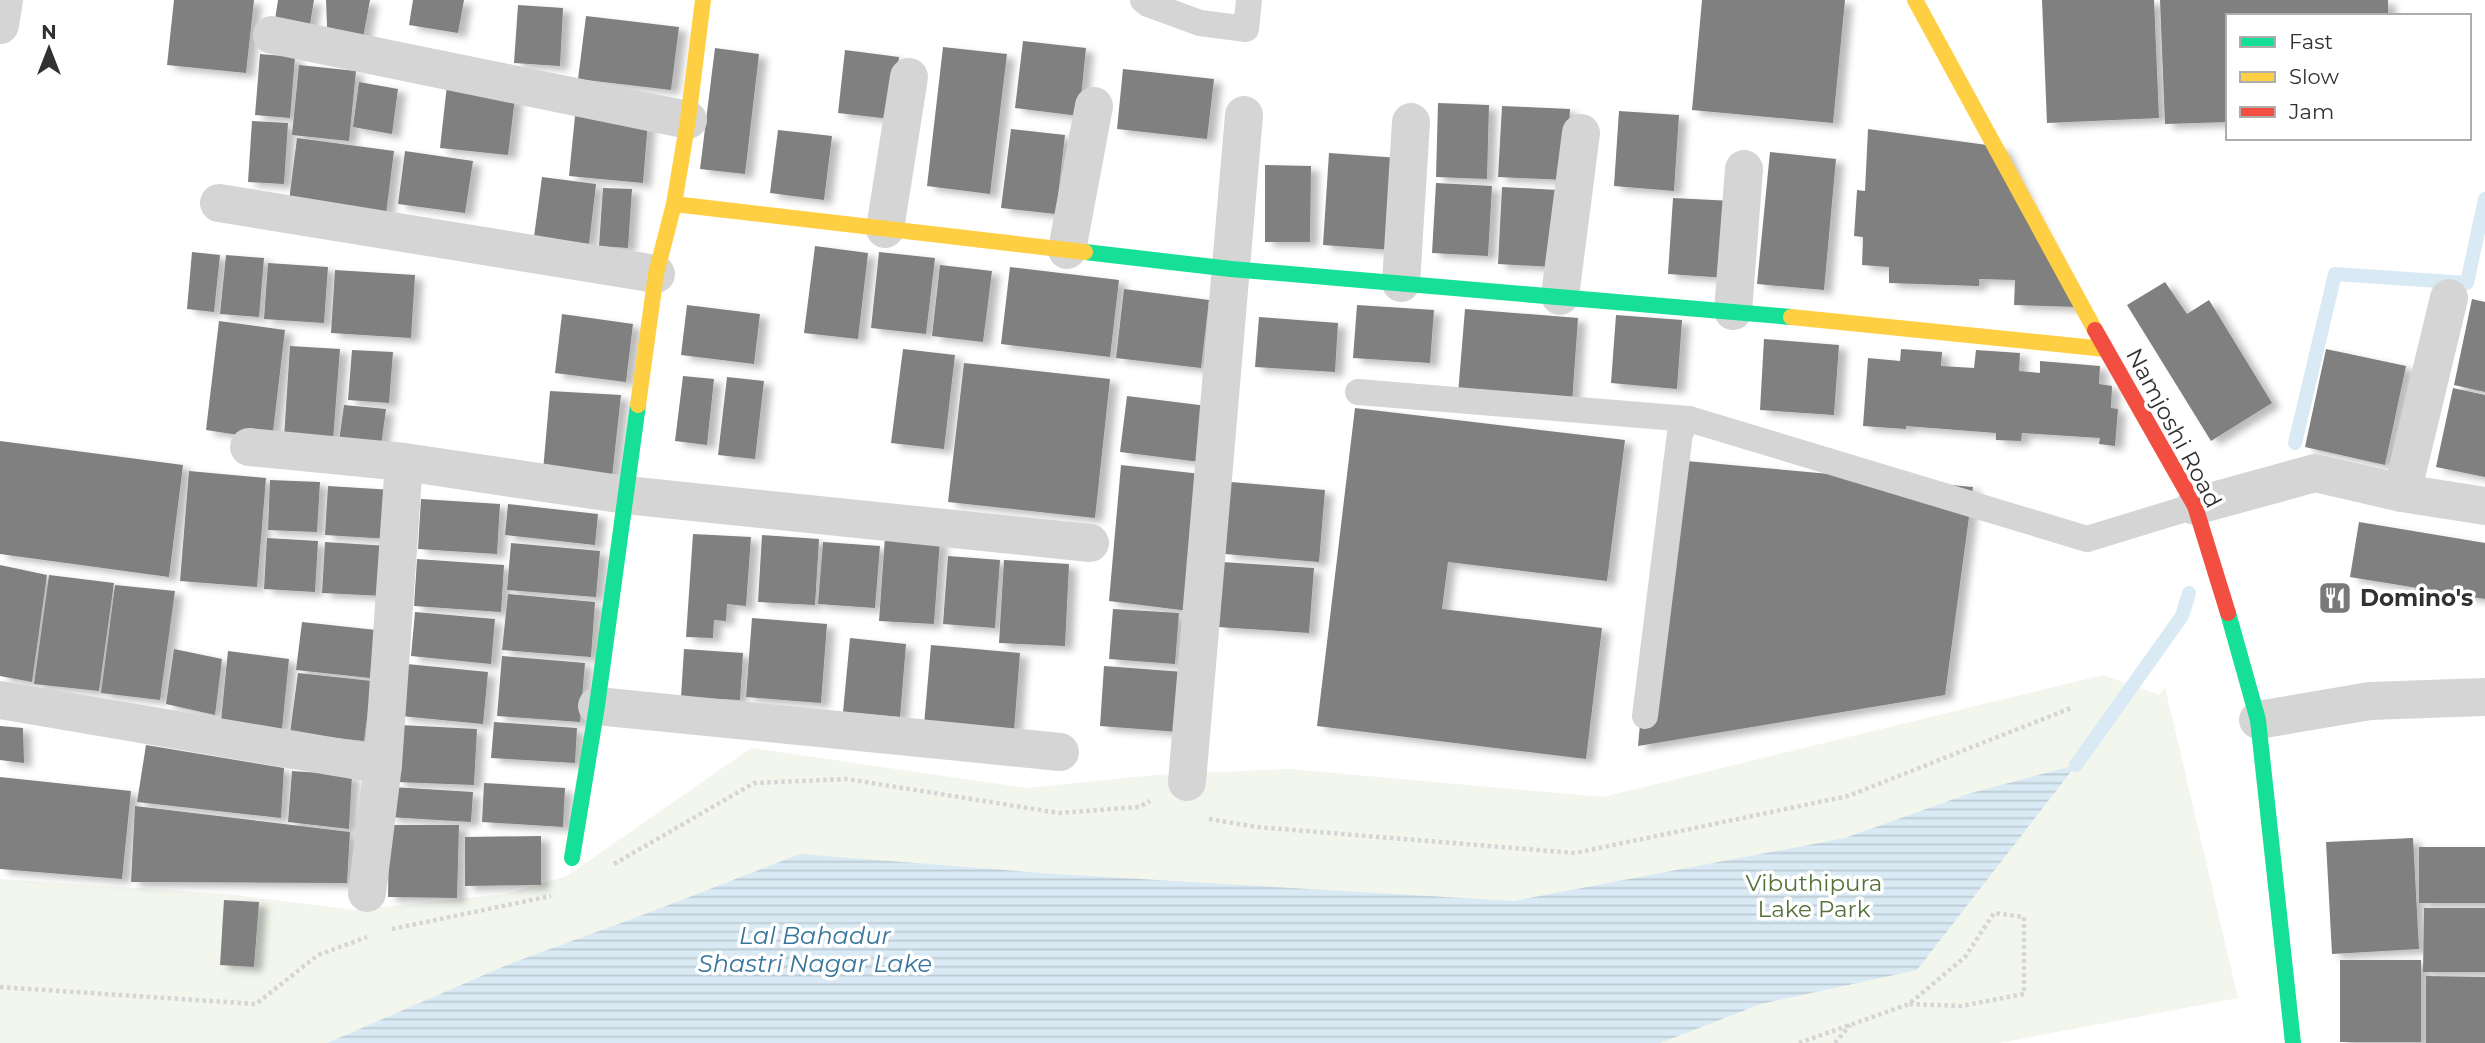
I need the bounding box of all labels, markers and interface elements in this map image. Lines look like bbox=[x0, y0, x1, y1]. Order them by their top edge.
north arrow bbox=[14, 14, 84, 84]
legend bbox=[2226, 14, 2471, 140]
text: N bbox=[41, 21, 57, 44]
text: Fast bbox=[2289, 29, 2333, 54]
text: Slow bbox=[2289, 64, 2339, 89]
text: Jam bbox=[2288, 99, 2334, 124]
street label: Namjoshi Road bbox=[2120, 343, 2228, 513]
restaurant icon: Domino's bbox=[2316, 579, 2354, 617]
place label: Domino's bbox=[2360, 584, 2473, 612]
park label: Vibuthipura Lake Park bbox=[1746, 869, 1882, 923]
water label: Lal Bahadur Shastri Nagar Lake bbox=[698, 921, 932, 978]

